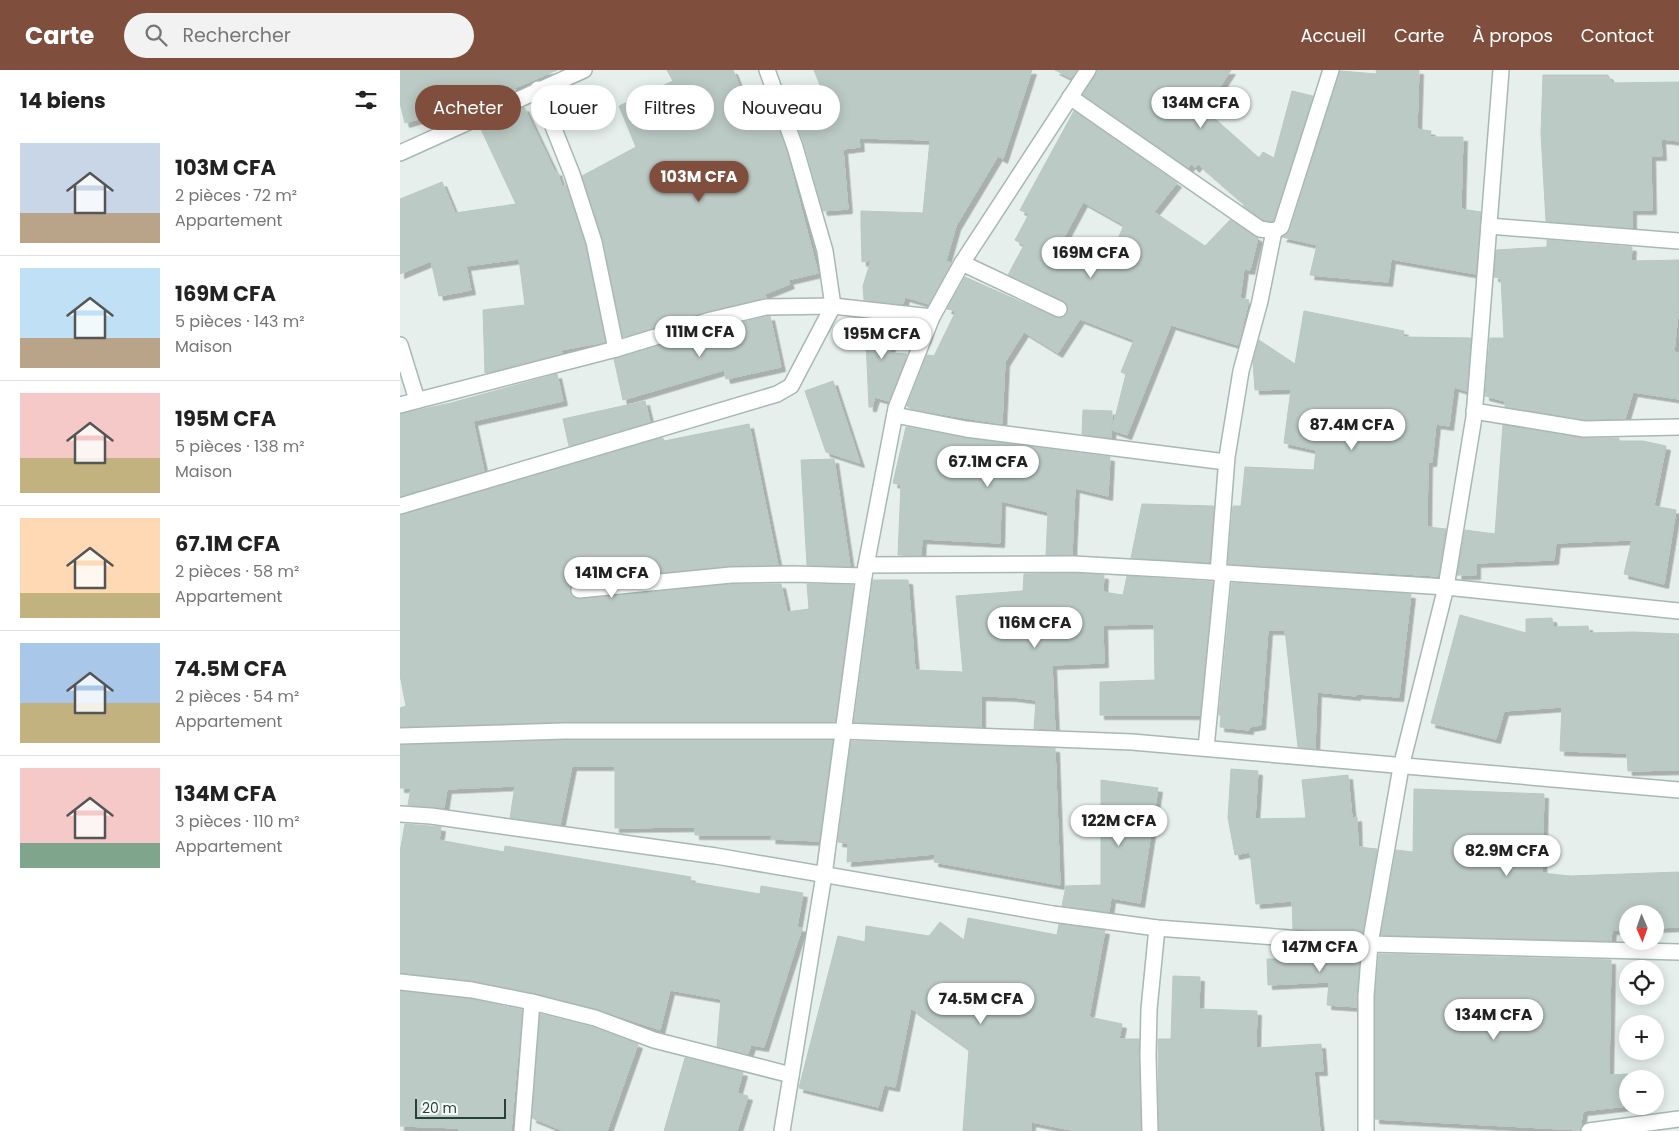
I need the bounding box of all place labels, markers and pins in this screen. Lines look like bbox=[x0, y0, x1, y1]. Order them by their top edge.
pin: 134M CFA bbox=[1149, 87, 1253, 129]
pin: 103M CFA bbox=[647, 160, 751, 203]
pin: 169M CFA bbox=[1039, 236, 1143, 279]
pin: 111M CFA bbox=[648, 316, 752, 358]
pin: 195M CFA bbox=[830, 318, 934, 360]
pin: 87.4M CFA bbox=[1295, 408, 1409, 451]
pin: 67.1M CFA bbox=[931, 446, 1045, 488]
pin: 141M CFA bbox=[560, 556, 664, 599]
pin: 116M CFA bbox=[983, 606, 1087, 649]
pin: 122M CFA bbox=[1067, 804, 1171, 847]
pin: 82.9M CFA bbox=[1450, 834, 1564, 877]
pin: 147M CFA bbox=[1268, 930, 1372, 973]
pin: 74.5M CFA bbox=[924, 982, 1038, 1025]
pin: 134M CFA bbox=[1442, 998, 1546, 1041]

